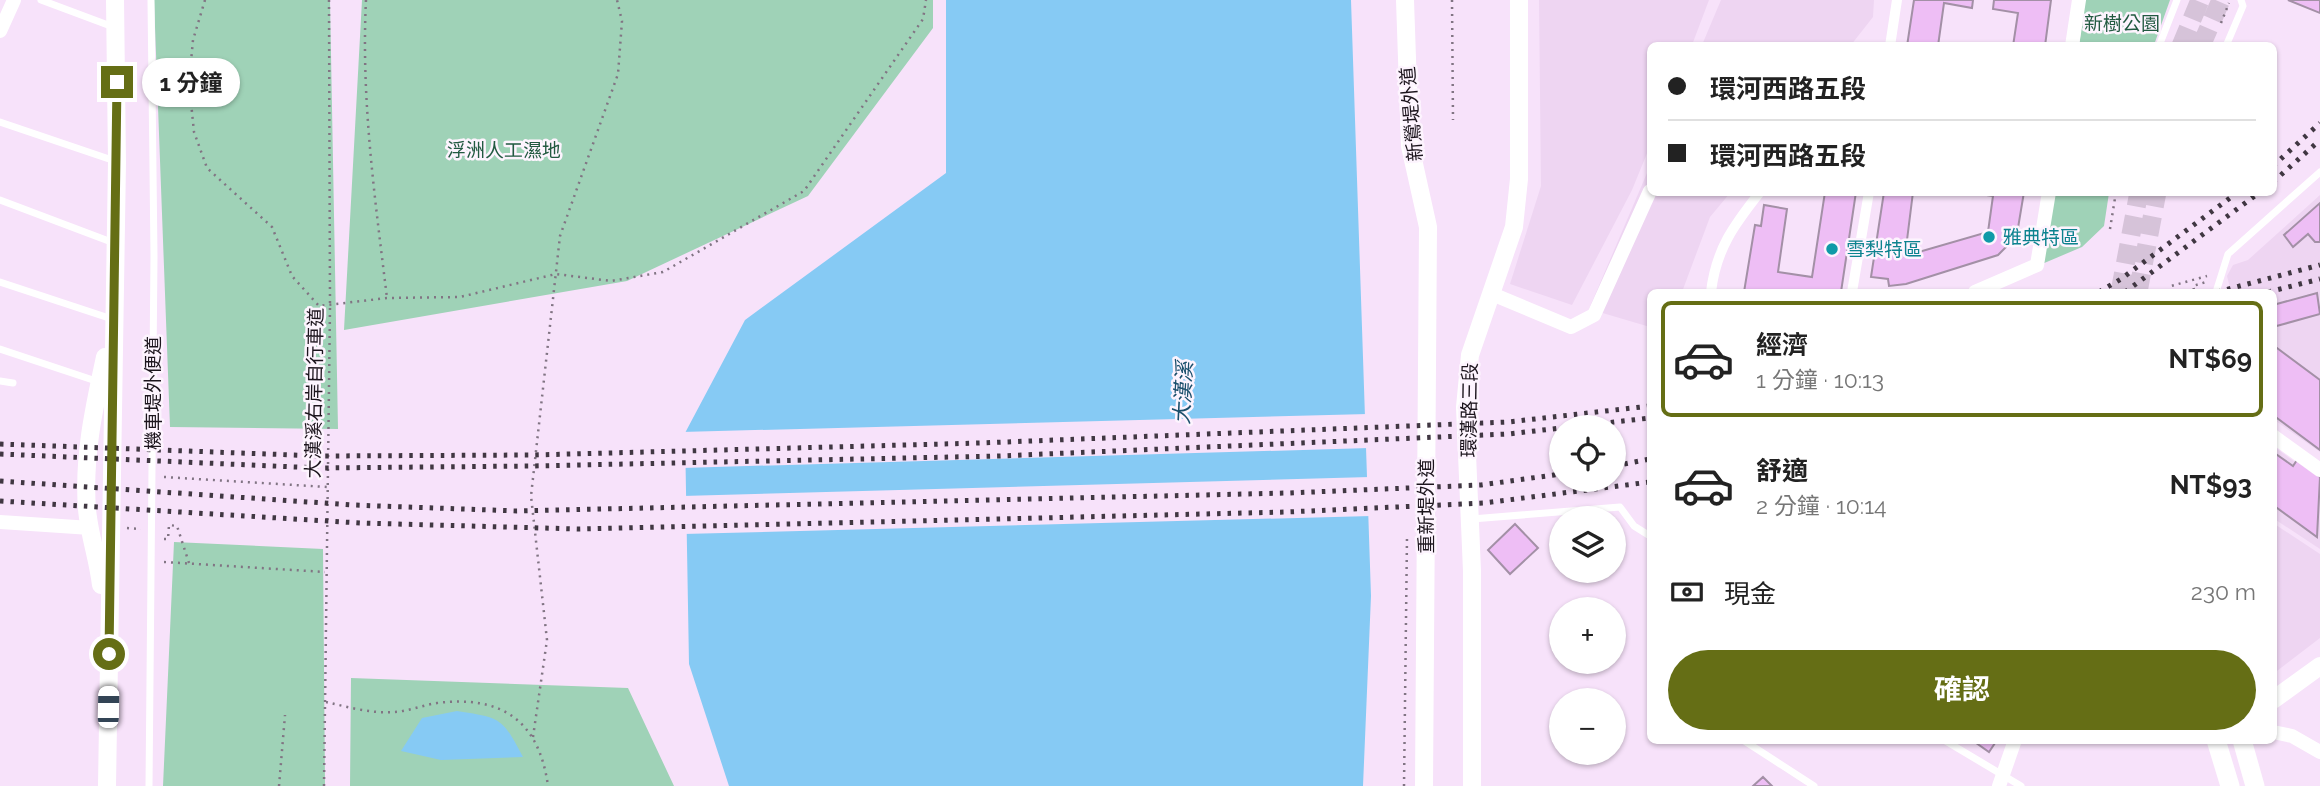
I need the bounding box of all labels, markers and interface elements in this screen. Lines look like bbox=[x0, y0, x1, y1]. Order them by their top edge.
park label: 新樹公園 bbox=[2084, 12, 2160, 34]
callout: 1 分鐘 bbox=[142, 57, 240, 106]
route end bbox=[101, 66, 133, 98]
street label: 新鶯堤外道 bbox=[1396, 66, 1426, 162]
text: 1 分鐘 bbox=[160, 69, 222, 96]
text: 環河西路五段 bbox=[1710, 74, 1866, 104]
park label: 浮洲人工濕地 bbox=[447, 139, 561, 161]
text: 環河西路五段 bbox=[1710, 141, 1866, 171]
place label: 雅典特區 bbox=[2003, 226, 2079, 248]
marker: 雅典特區 bbox=[1981, 229, 1997, 245]
place label: 雪梨特區 bbox=[1846, 238, 1922, 260]
marker: 雪梨特區 bbox=[1824, 241, 1840, 257]
street label: 大漢溪右岸自行車道 bbox=[302, 307, 326, 479]
icon: car bbox=[1672, 328, 1735, 391]
text: 經濟 bbox=[1756, 330, 1808, 360]
street label: 機車堤外便道 bbox=[142, 336, 164, 450]
text: NT$69 bbox=[2168, 344, 2252, 374]
water label: 大漢溪 bbox=[1169, 358, 1197, 425]
street label: 環漢路三段 bbox=[1457, 362, 1481, 458]
text: 1 分鐘 · 10:13 bbox=[1756, 366, 1884, 393]
map controls bbox=[1549, 415, 1626, 765]
button: locate bbox=[1549, 415, 1626, 492]
icon: car bbox=[1672, 454, 1735, 517]
text: 舒適 bbox=[1756, 456, 1808, 486]
street label: 重新堤外道 bbox=[1415, 458, 1437, 554]
text: NT$93 bbox=[2170, 470, 2252, 500]
text: 2 分鐘 · 10:14 bbox=[1756, 492, 1887, 519]
button: layers bbox=[1549, 506, 1626, 583]
icon: cash bbox=[1668, 573, 1706, 611]
text: 230 m bbox=[2191, 578, 2256, 605]
text: 現金 bbox=[1724, 579, 1776, 609]
button: + bbox=[1549, 597, 1626, 674]
route start bbox=[93, 638, 125, 670]
button: 確認 bbox=[1668, 650, 2256, 730]
car bbox=[98, 686, 119, 728]
button: − bbox=[1549, 688, 1626, 765]

